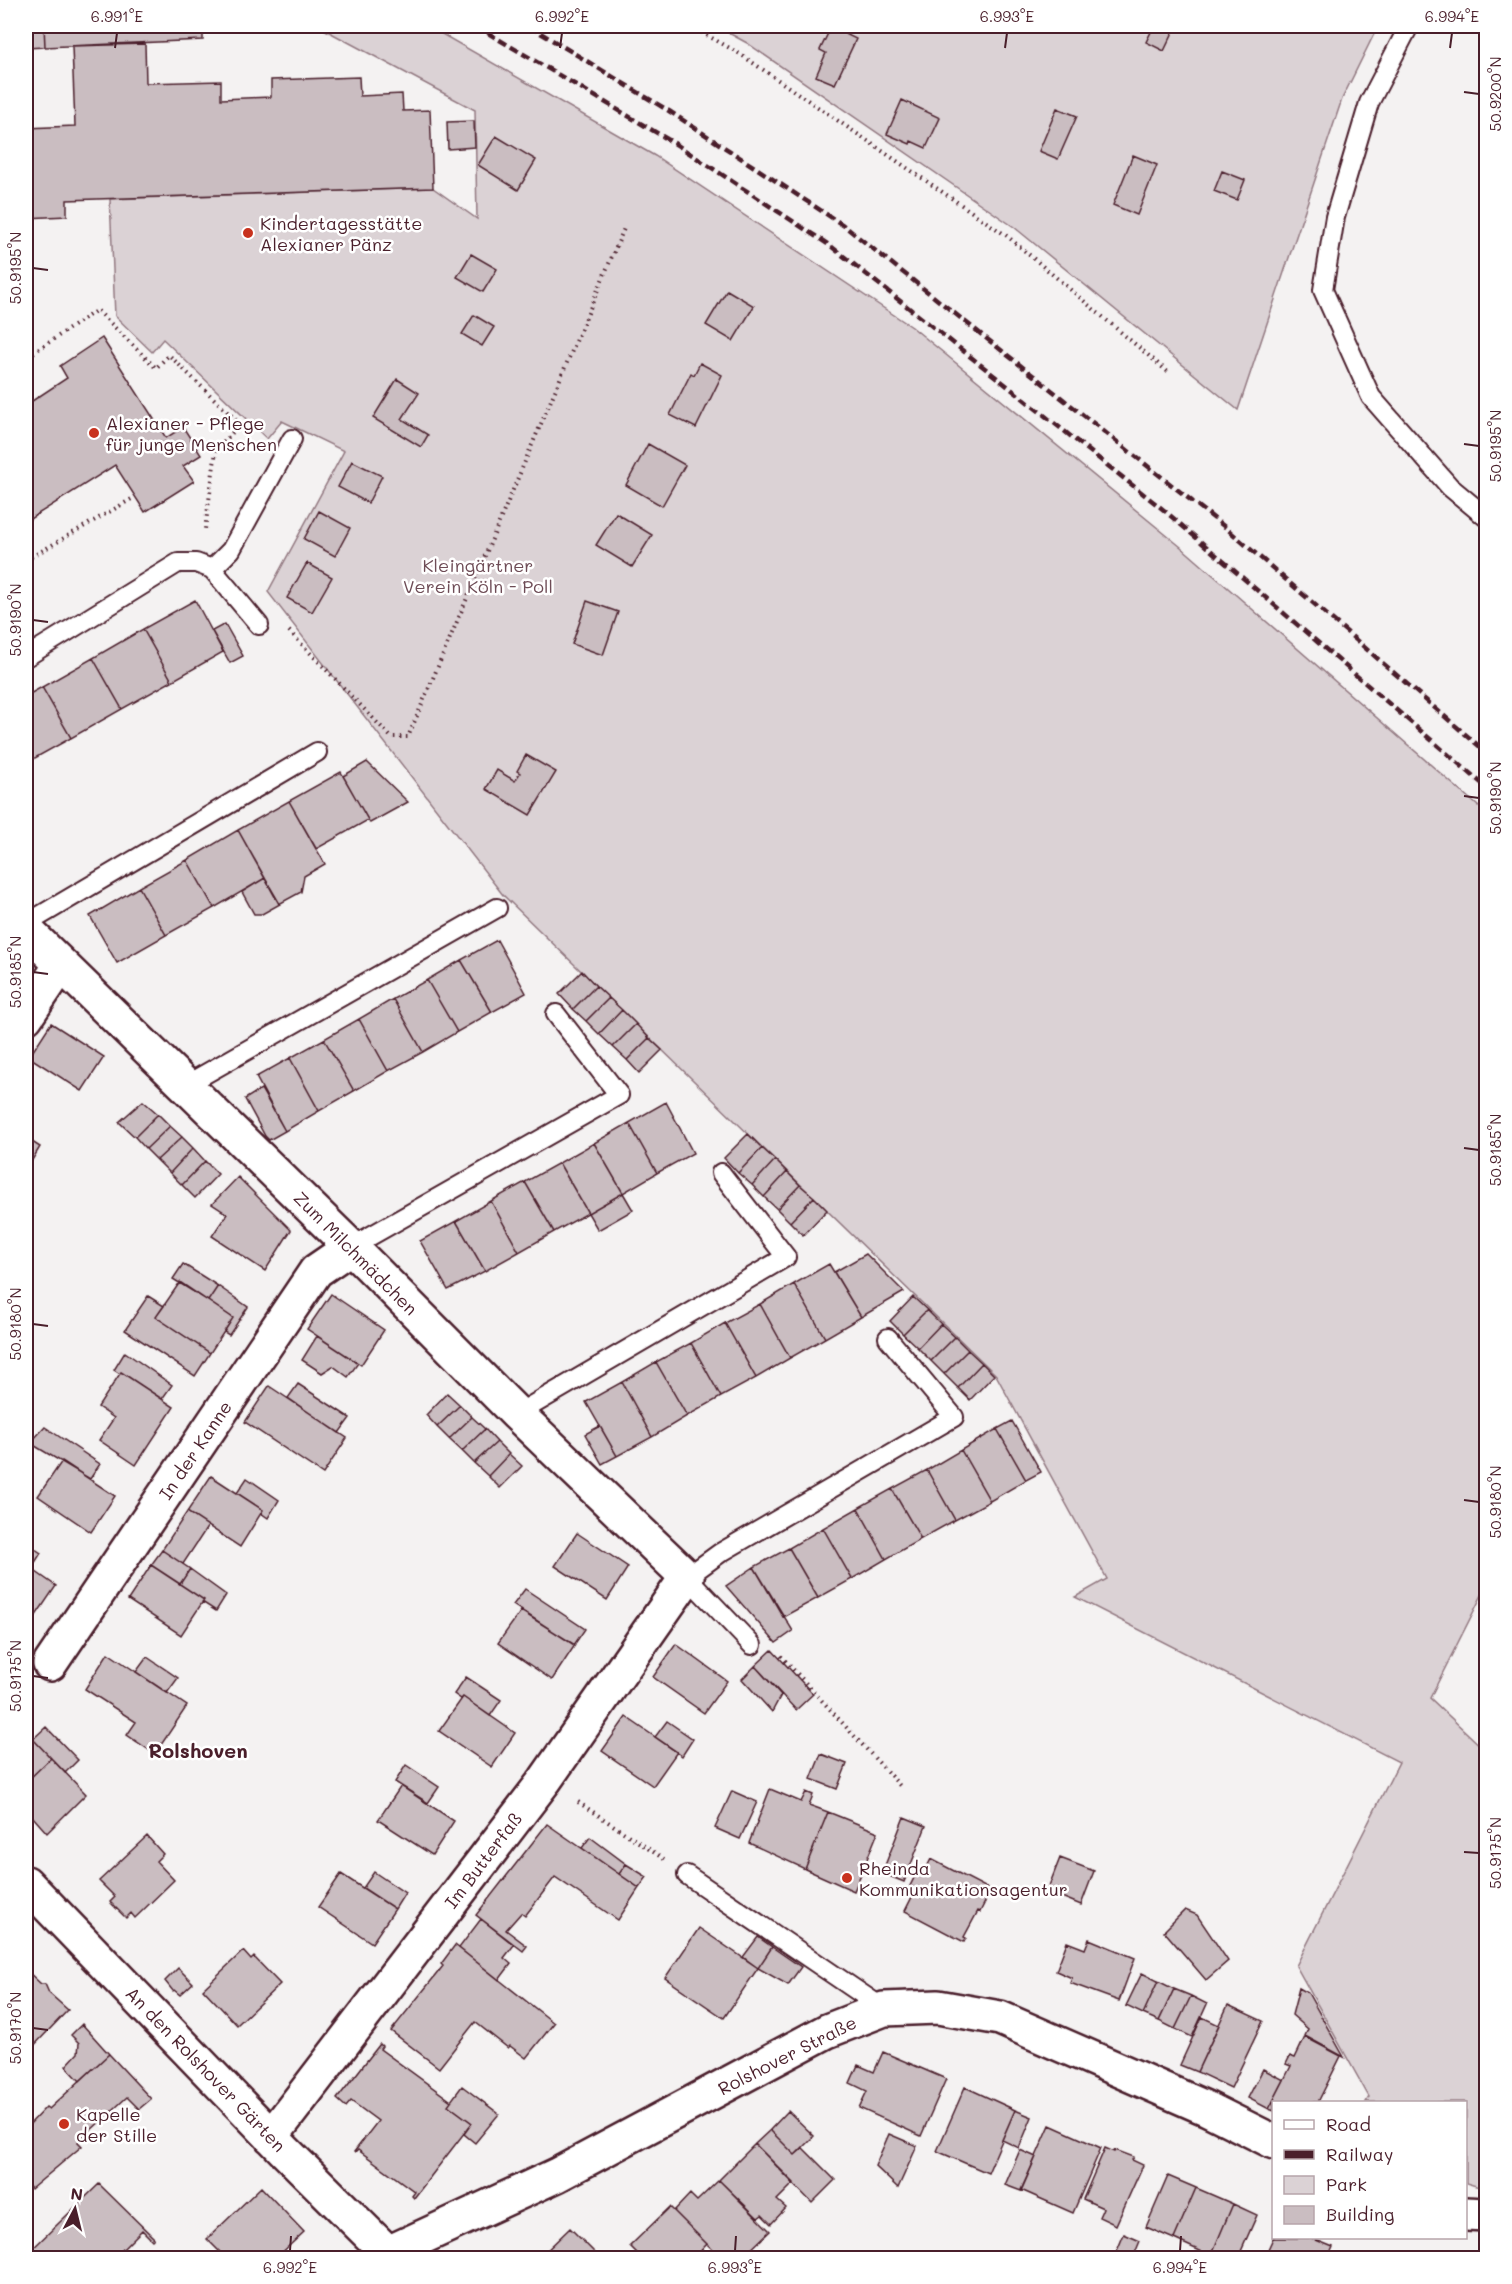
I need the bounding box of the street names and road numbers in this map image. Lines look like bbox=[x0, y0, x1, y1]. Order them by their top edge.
street label: Zum Milchmädchen bbox=[289, 1186, 423, 1320]
street label: In der Kanne bbox=[153, 1396, 237, 1504]
street label: Im Butterfaß bbox=[439, 1807, 527, 1913]
street label: An den Rolshover Gärten bbox=[121, 1981, 291, 2157]
street label: Rolshover Straße bbox=[714, 2010, 860, 2100]

